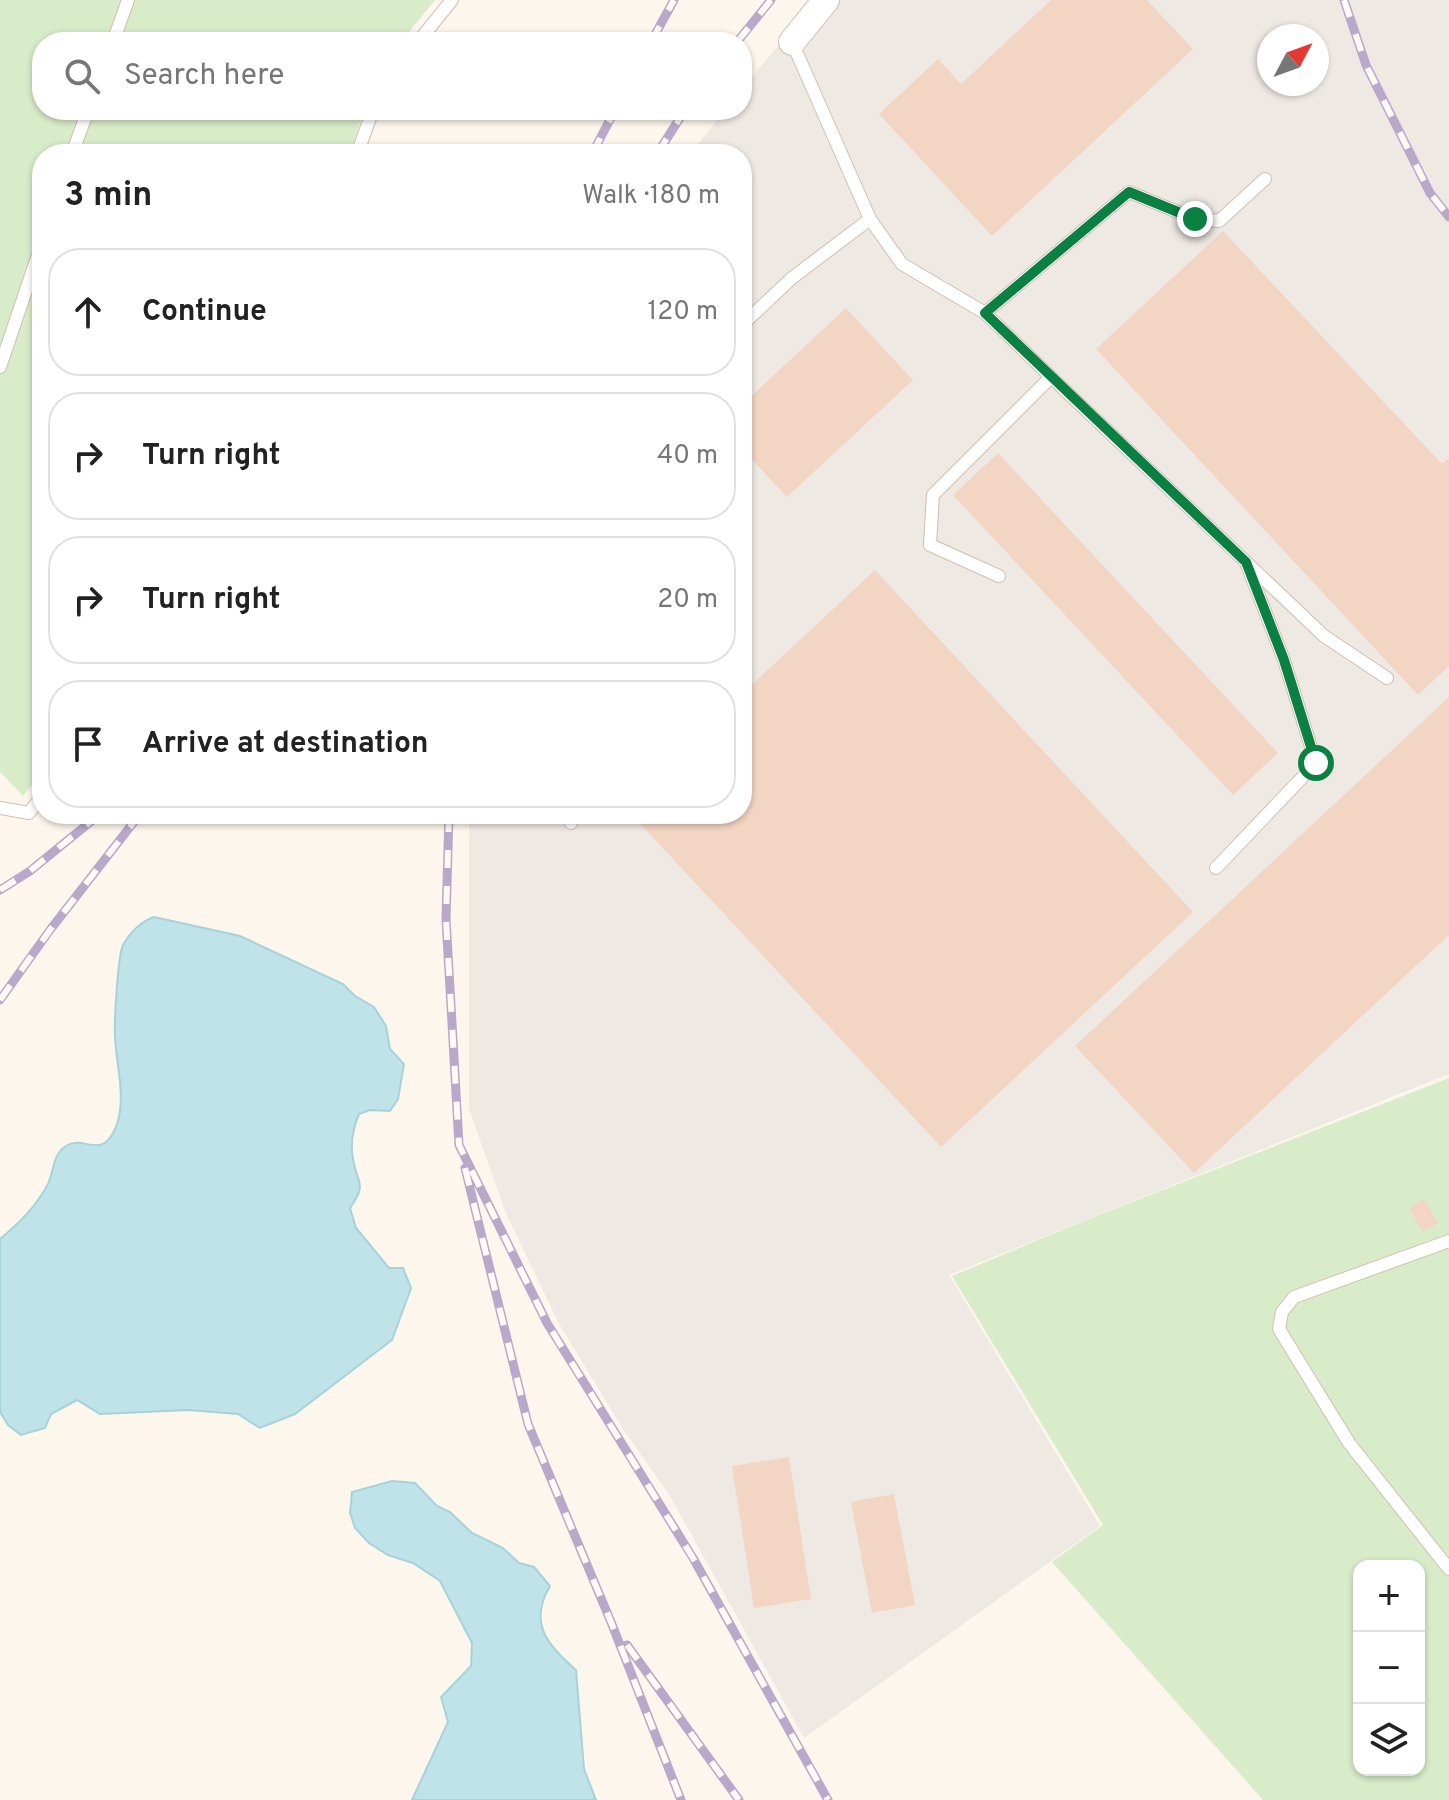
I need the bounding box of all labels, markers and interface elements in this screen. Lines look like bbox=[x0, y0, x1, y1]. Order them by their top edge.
north arrow bbox=[1257, 24, 1329, 96]
search box bbox=[32, 32, 752, 120]
icon: search bbox=[60, 54, 104, 98]
text: Search here bbox=[124, 58, 284, 95]
text: 3 min bbox=[64, 175, 152, 218]
text: Walk · 180 m bbox=[582, 180, 720, 213]
route end bbox=[1177, 201, 1213, 237]
icon: ahead bbox=[66, 290, 110, 334]
text: Continue bbox=[142, 294, 267, 331]
text: 120 m bbox=[648, 296, 718, 329]
icon: right bbox=[66, 434, 110, 478]
text: Turn right bbox=[142, 438, 280, 475]
text: 40 m bbox=[657, 440, 718, 473]
icon: right bbox=[66, 578, 110, 622]
text: Turn right bbox=[142, 582, 280, 619]
text: 20 m bbox=[657, 584, 718, 617]
icon: arrive bbox=[66, 722, 110, 766]
text: Arrive at destination bbox=[142, 726, 428, 763]
route start bbox=[1298, 745, 1334, 781]
map controls bbox=[1353, 1560, 1425, 1776]
button: + bbox=[1353, 1560, 1425, 1632]
button: − bbox=[1353, 1632, 1425, 1704]
button: layers bbox=[1353, 1704, 1425, 1776]

